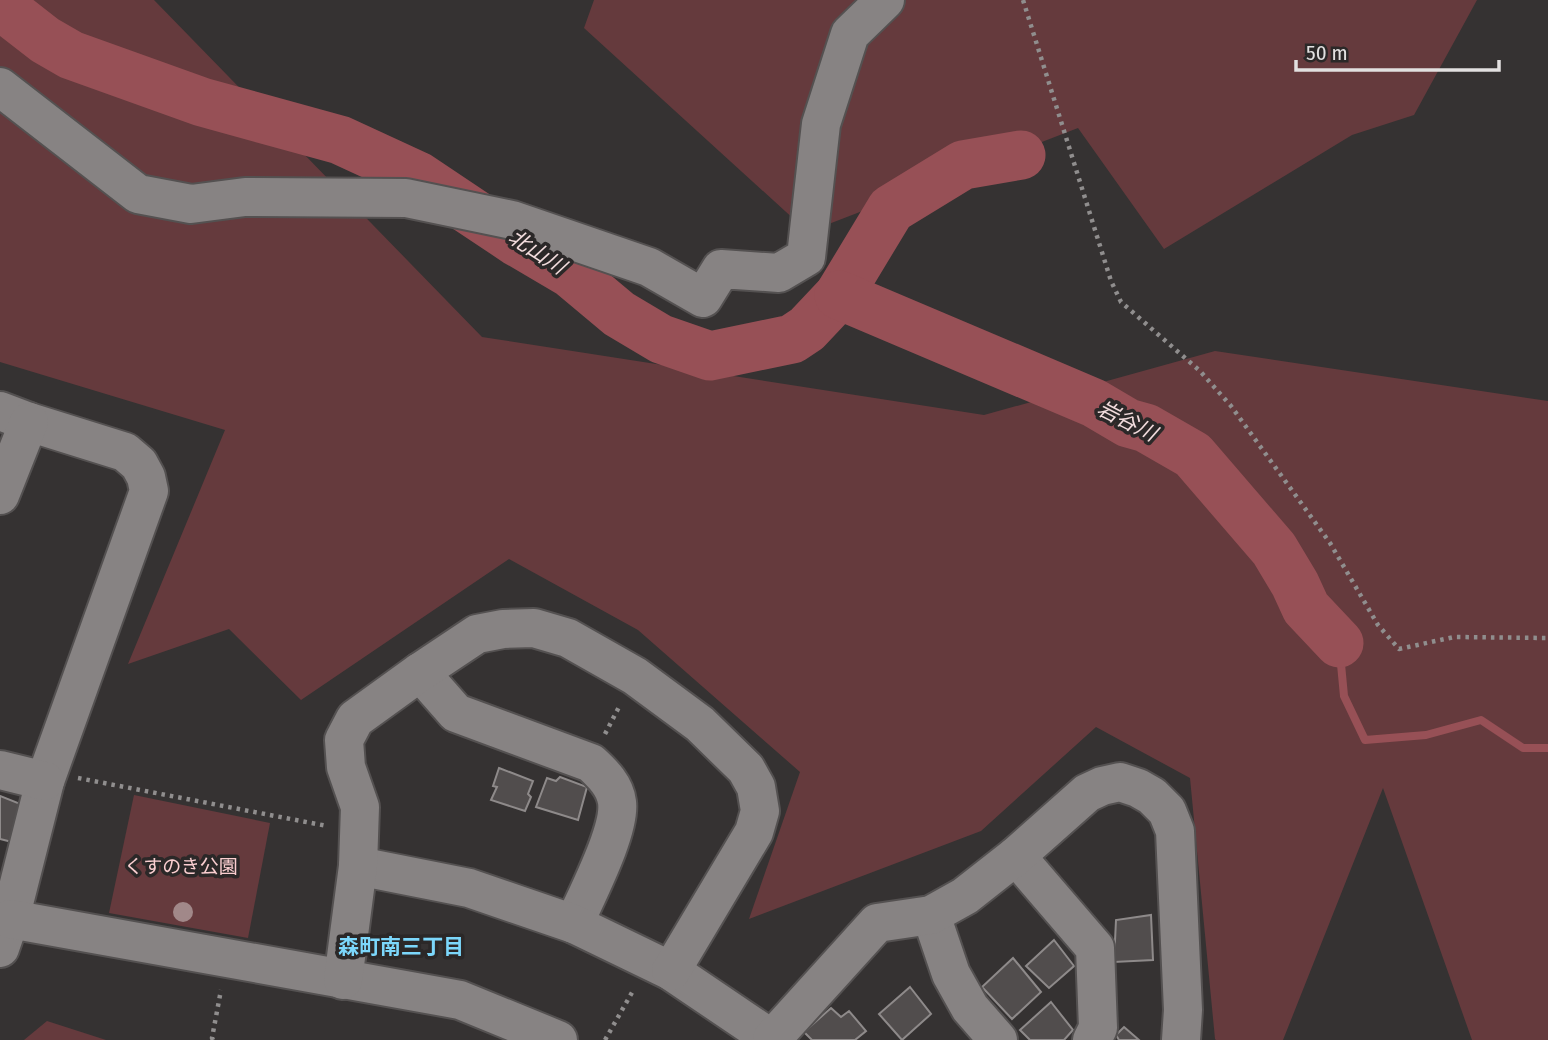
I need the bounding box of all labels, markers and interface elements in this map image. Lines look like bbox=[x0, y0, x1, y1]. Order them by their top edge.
scale bar bbox=[1296, 28, 1499, 72]
text: 50 m bbox=[1306, 40, 1348, 66]
water label: 北山川 bbox=[504, 224, 572, 281]
water label: 岩谷川 bbox=[1093, 395, 1163, 448]
park label: くすのき公園 bbox=[124, 855, 238, 878]
district label: 森町南三丁目 bbox=[338, 934, 464, 960]

